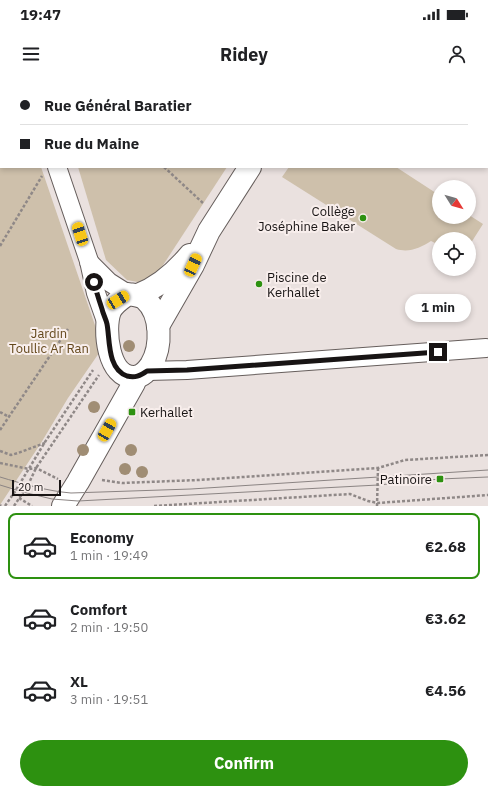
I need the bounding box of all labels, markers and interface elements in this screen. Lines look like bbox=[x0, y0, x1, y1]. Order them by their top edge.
text: 19:47 bbox=[20, 5, 61, 24]
icon: menu bbox=[20, 43, 42, 65]
text: Ridey bbox=[220, 43, 268, 66]
icon: person bbox=[446, 43, 468, 65]
text: Rue Général Baratier bbox=[44, 96, 191, 115]
text: Rue du Maine bbox=[44, 134, 139, 153]
north arrow bbox=[432, 180, 476, 224]
map controls bbox=[432, 180, 476, 276]
place label: Collège Joséphine Baker bbox=[258, 203, 355, 235]
marker: Collège Joséphine Baker bbox=[358, 213, 368, 223]
car bbox=[71, 221, 89, 247]
button: locate bbox=[432, 232, 476, 276]
car bbox=[182, 252, 204, 278]
place label: Piscine de Kerhallet bbox=[267, 269, 327, 301]
route start bbox=[85, 273, 103, 291]
marker: Piscine de Kerhallet bbox=[254, 279, 264, 289]
car bbox=[105, 289, 131, 311]
callout: 1 min bbox=[405, 294, 471, 322]
text: 1 min bbox=[421, 299, 455, 316]
park label: Jardin Toullic Ar Ran bbox=[9, 325, 89, 357]
route end bbox=[429, 343, 447, 361]
place label: Kerhallet bbox=[140, 404, 193, 421]
marker: Kerhallet bbox=[127, 407, 137, 417]
car bbox=[96, 417, 118, 443]
place label: Patinoire bbox=[380, 471, 432, 488]
marker: Patinoire bbox=[435, 474, 445, 484]
scale bar bbox=[12, 478, 61, 497]
text: 20 m bbox=[18, 480, 43, 494]
icon: car bbox=[22, 528, 58, 564]
text: Economy bbox=[70, 528, 134, 547]
text: €2.68 bbox=[425, 537, 466, 556]
text: 1 min · 19:49 bbox=[70, 547, 148, 564]
icon: car bbox=[22, 600, 58, 636]
text: Comfort bbox=[70, 600, 127, 619]
text: €3.62 bbox=[425, 609, 466, 628]
text: 2 min · 19:50 bbox=[70, 619, 148, 636]
icon: car bbox=[22, 672, 58, 708]
text: XL bbox=[70, 672, 88, 691]
text: €4.56 bbox=[425, 681, 466, 700]
text: 3 min · 19:51 bbox=[70, 691, 148, 708]
button: Confirm bbox=[20, 740, 468, 786]

